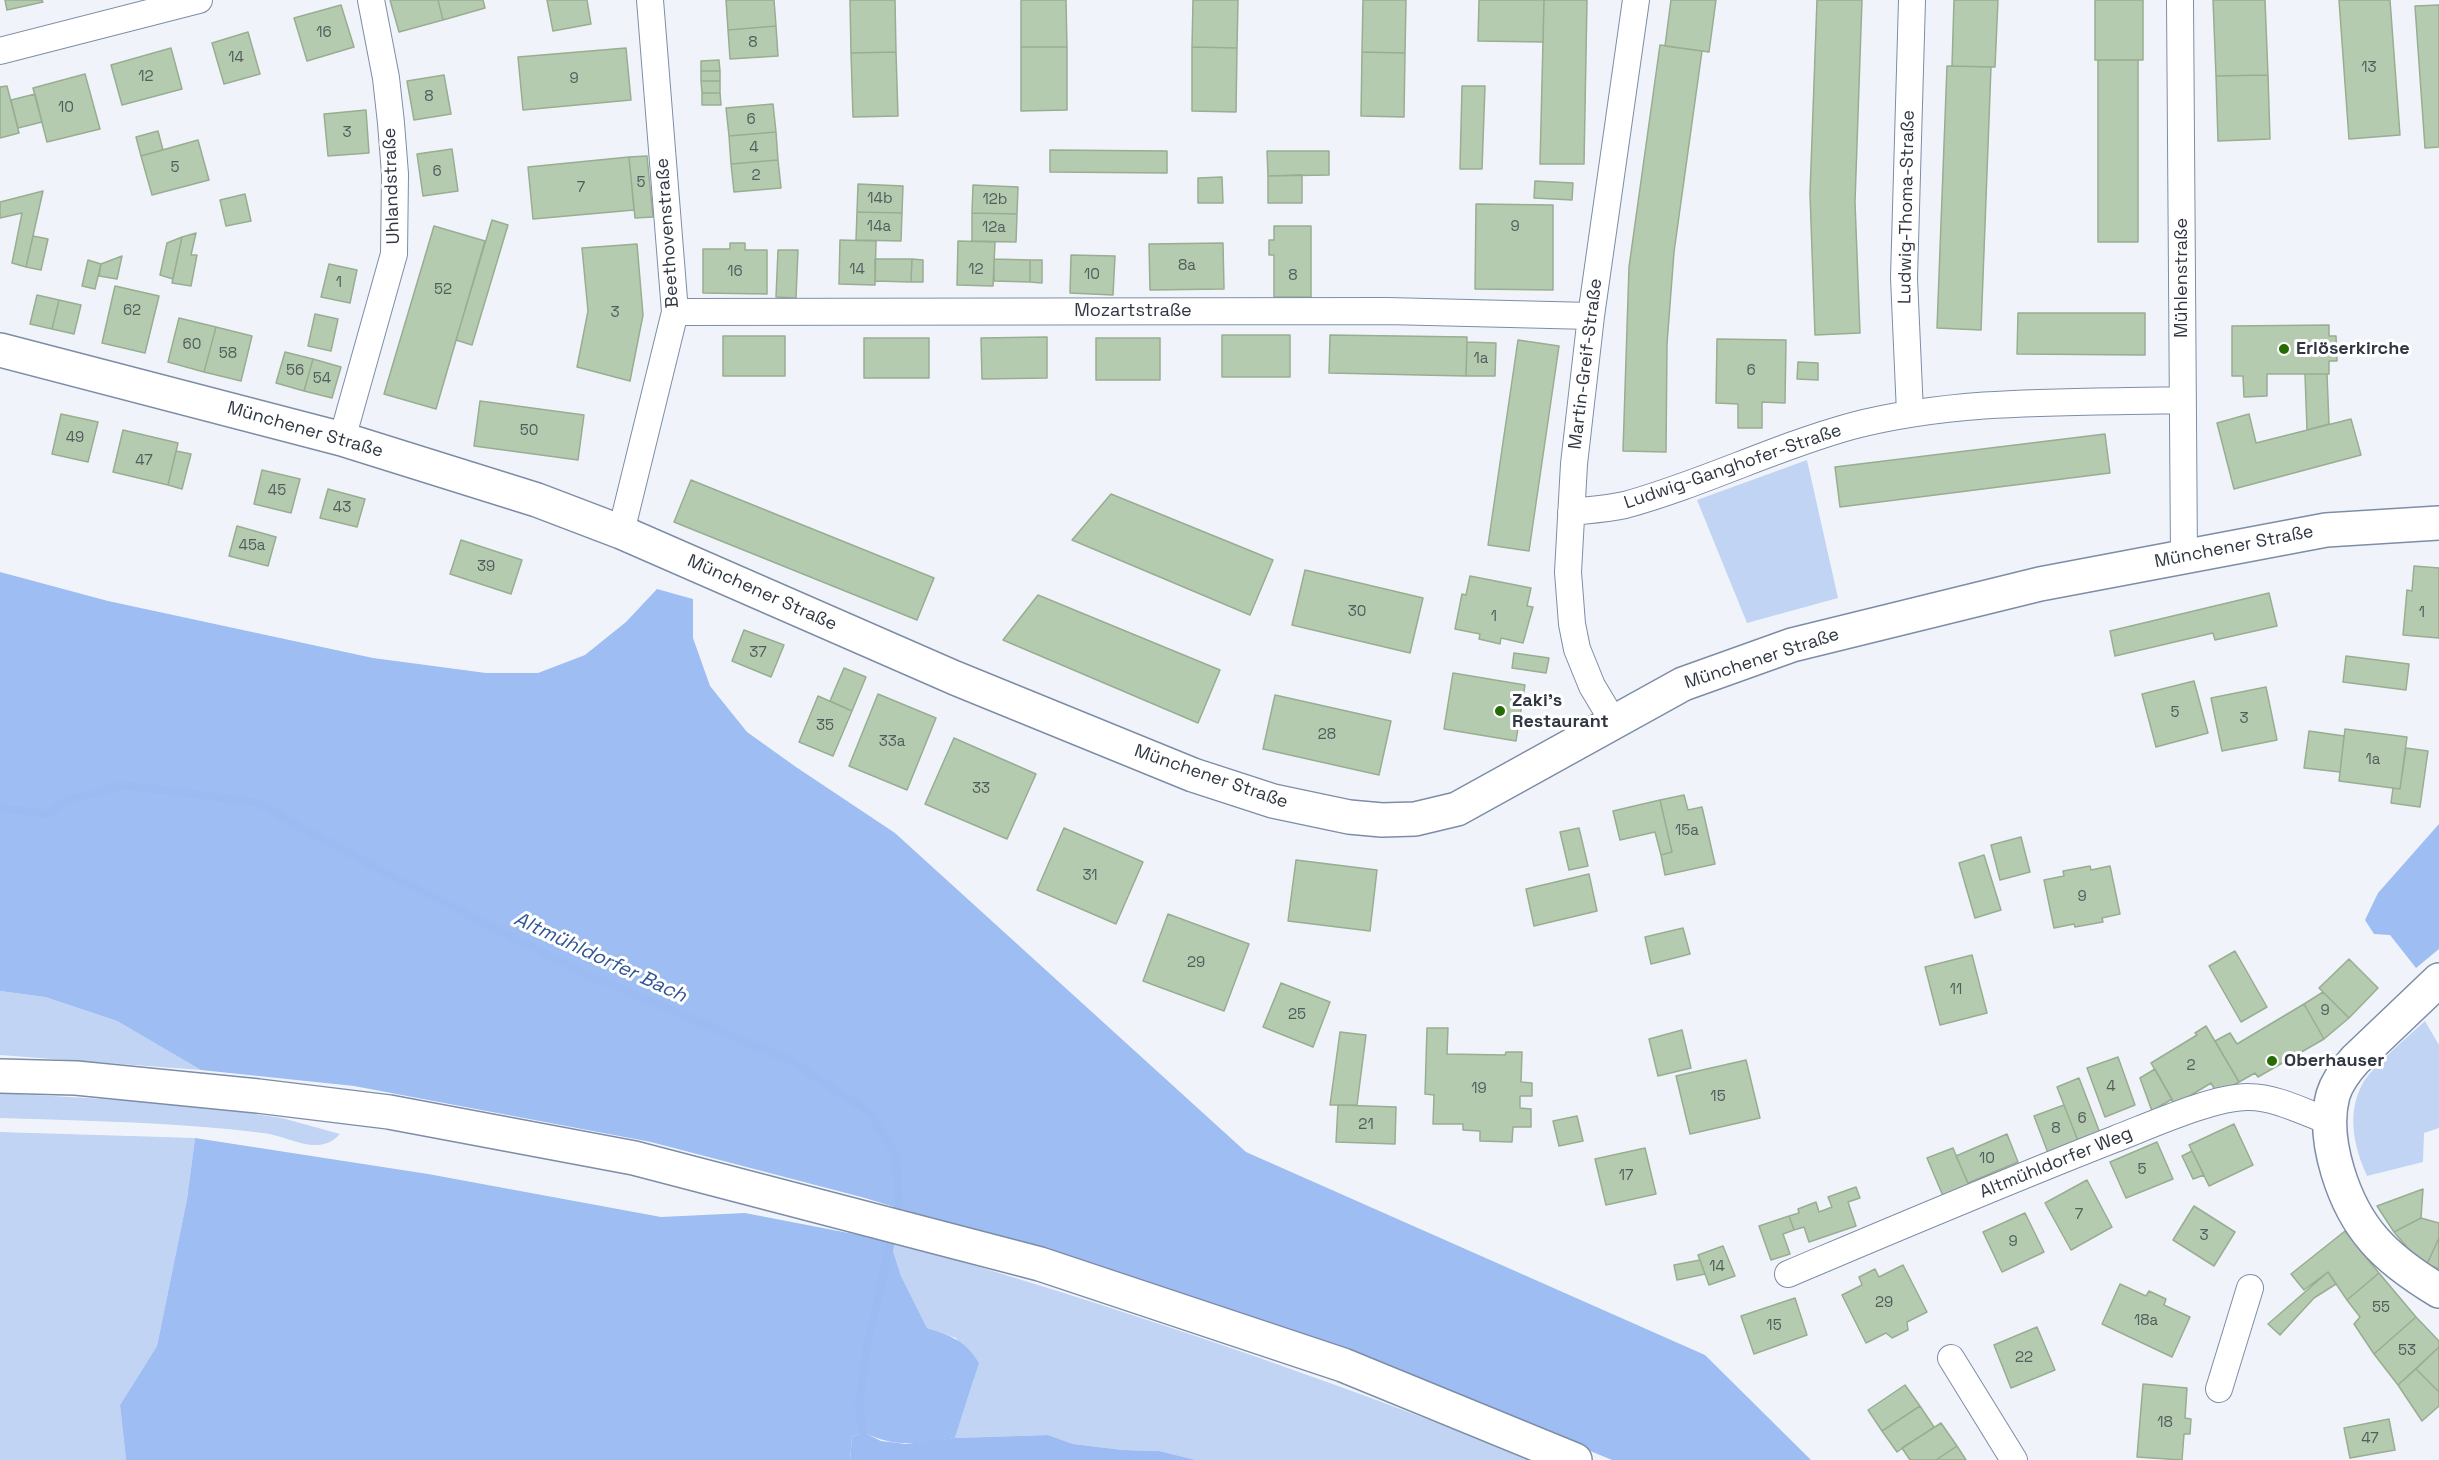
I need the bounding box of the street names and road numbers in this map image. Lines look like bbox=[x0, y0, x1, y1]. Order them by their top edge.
street label: Ludwig-Thoma-Straße bbox=[1895, 110, 1919, 304]
street label: Uhlandstraße bbox=[379, 127, 405, 245]
street label: Beethovenstraße bbox=[652, 157, 684, 309]
street label: Mühlenstraße bbox=[2171, 218, 2193, 338]
street label: Martin-Greif-Straße bbox=[1565, 277, 1607, 451]
street label: Mozartstraße bbox=[1074, 300, 1192, 322]
street label: Münchener Straße bbox=[225, 397, 385, 463]
street label: Ludwig-Ganghofer-Straße bbox=[1621, 420, 1845, 514]
street label: Münchener Straße bbox=[2153, 521, 2315, 573]
street label: Münchener Straße bbox=[684, 550, 840, 636]
street label: Münchener Straße bbox=[1682, 624, 1842, 694]
street label: Münchener Straße bbox=[1131, 741, 1291, 813]
street label: Altmühldorfer Weg bbox=[1977, 1123, 2135, 1203]

